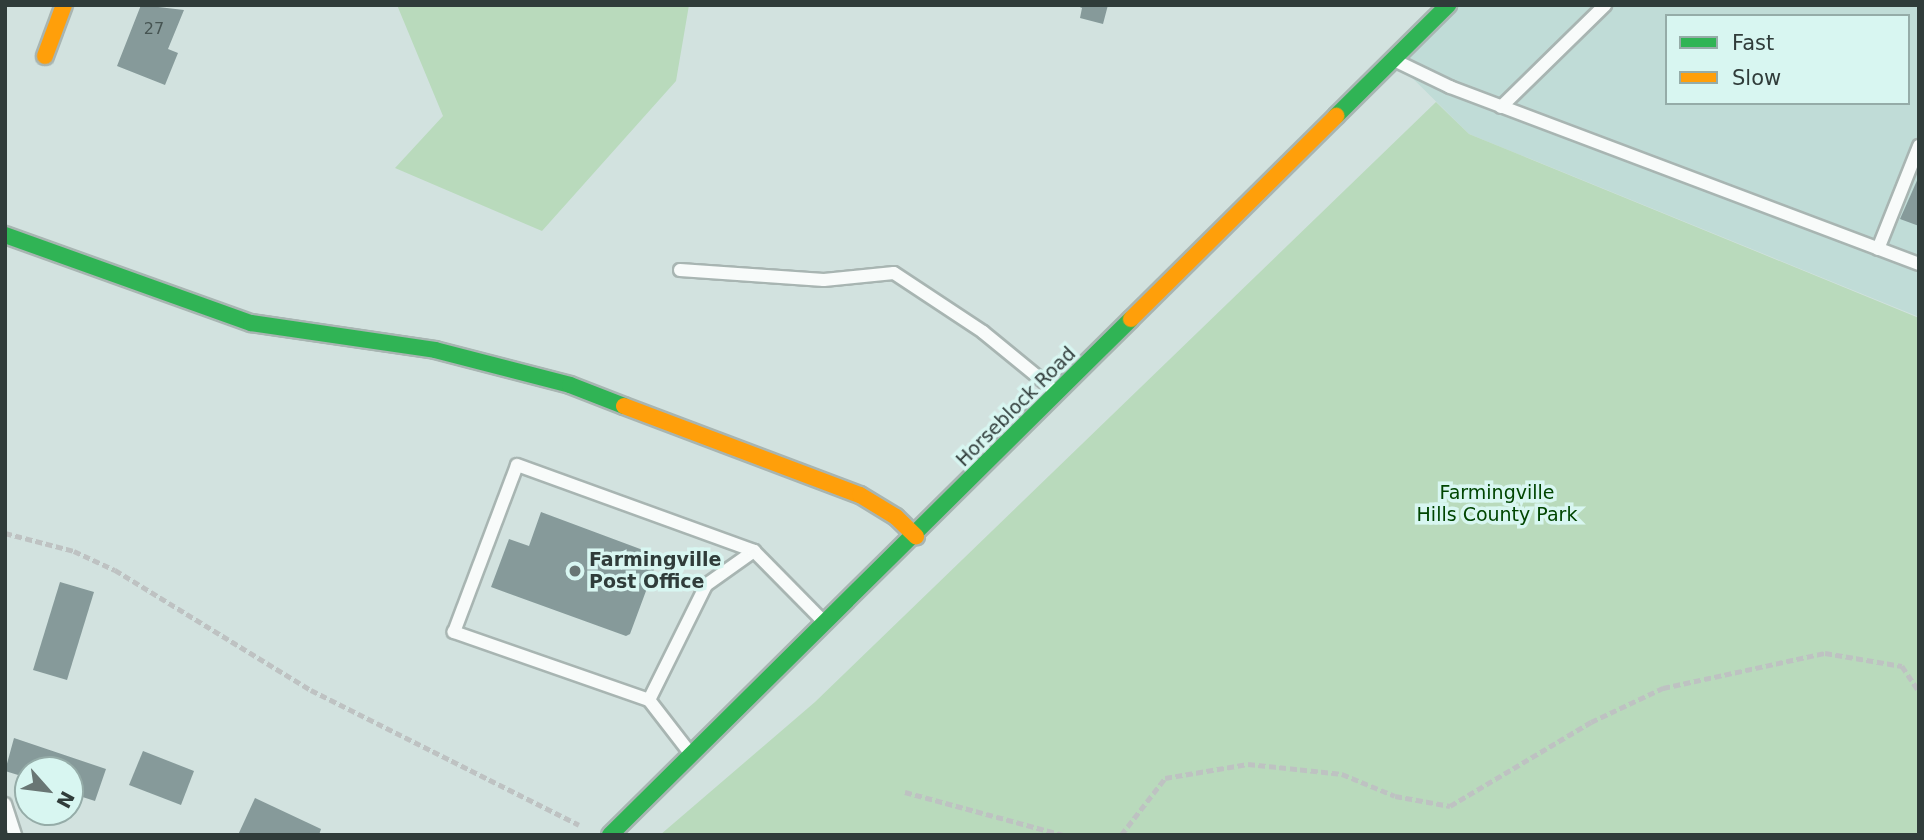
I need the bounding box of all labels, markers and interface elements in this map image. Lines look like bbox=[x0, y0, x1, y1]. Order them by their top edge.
legend bbox=[1665, 14, 1910, 105]
house number: 27 bbox=[144, 19, 164, 39]
text: Fast bbox=[1732, 31, 1774, 55]
text: Slow bbox=[1732, 66, 1781, 90]
street label: Horseblock Road bbox=[952, 343, 1080, 471]
park label: Farmingville Hills County Park bbox=[1417, 482, 1577, 526]
place label: Farmingville Post Office bbox=[589, 549, 721, 593]
marker: Farmingville Post Office bbox=[567, 563, 583, 579]
north arrow bbox=[14, 756, 84, 826]
text: N bbox=[52, 788, 79, 812]

